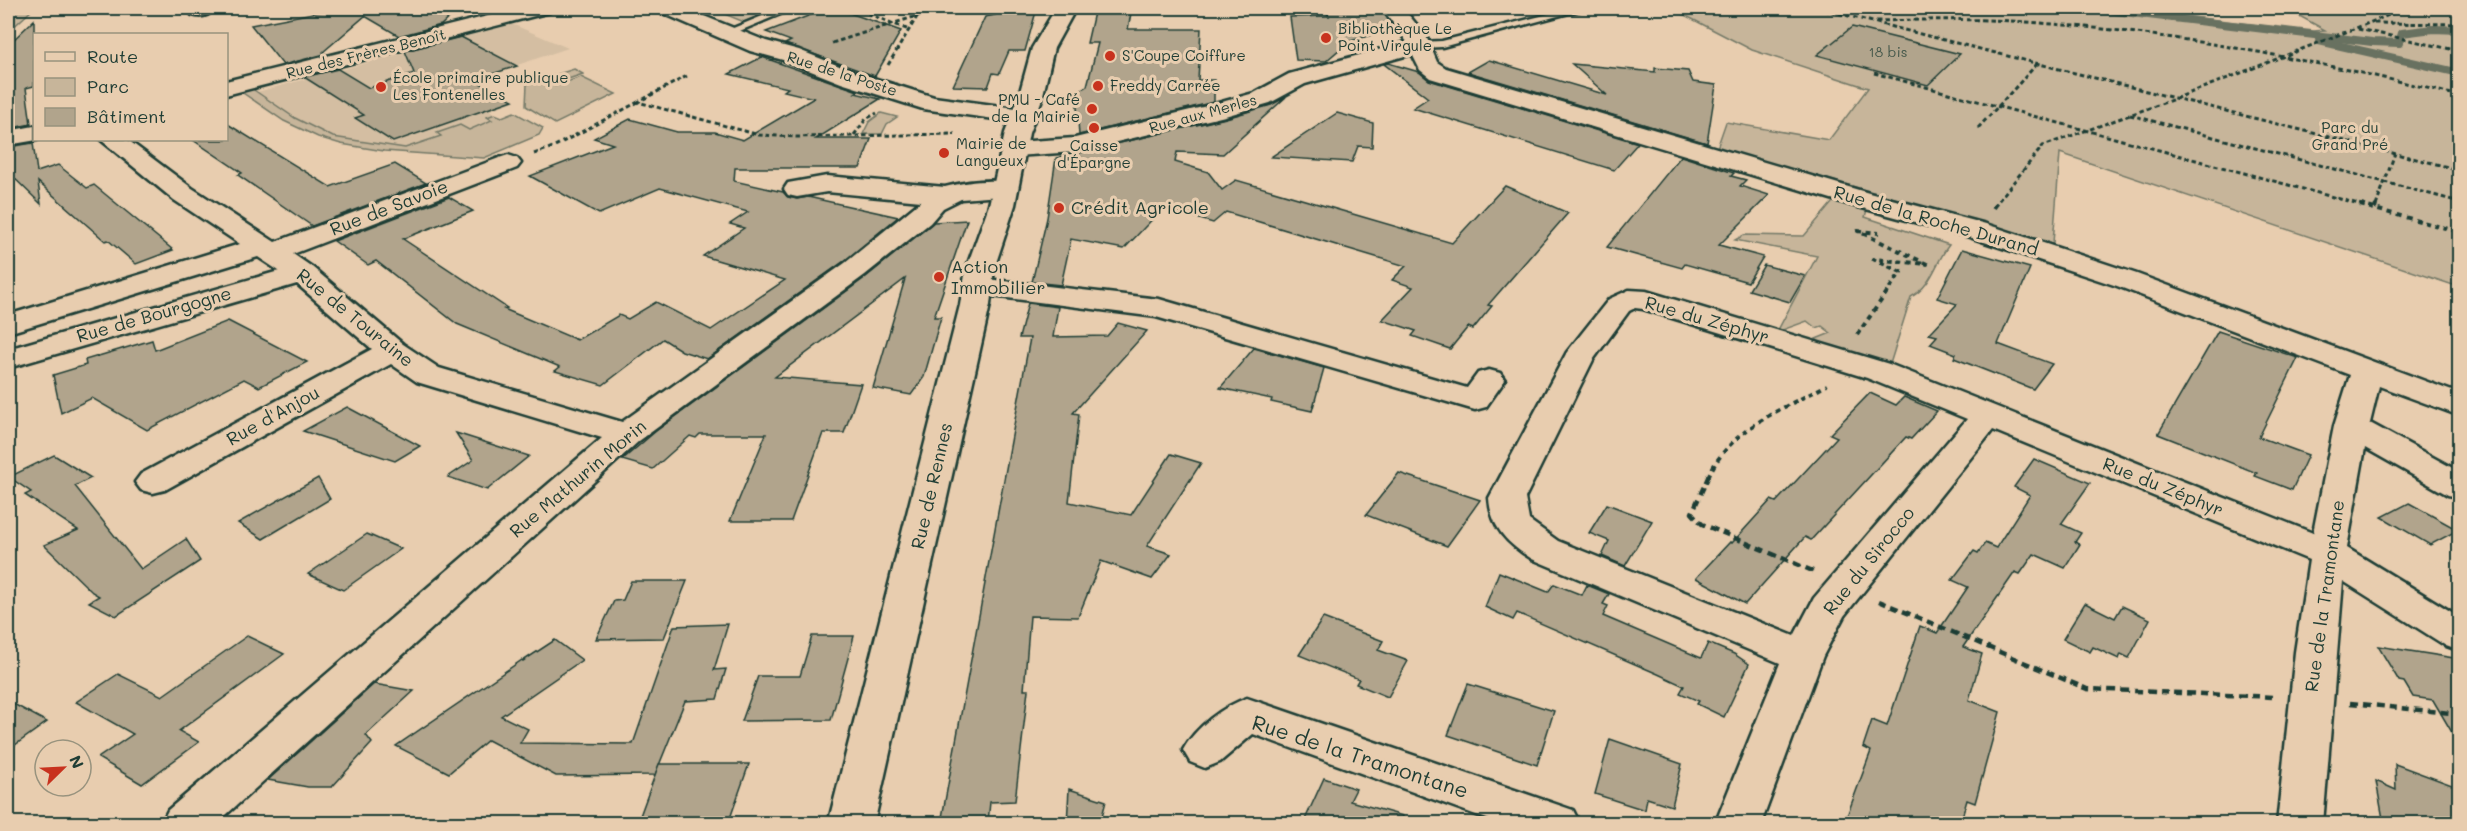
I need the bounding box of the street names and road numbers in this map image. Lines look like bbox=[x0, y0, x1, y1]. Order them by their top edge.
street label: Rue des Frères Benoît bbox=[284, 23, 448, 83]
street label: Rue de la Poste bbox=[785, 46, 900, 100]
street label: Rue aux Merles bbox=[1147, 89, 1259, 137]
street label: Rue de Savoie bbox=[326, 174, 451, 241]
street label: Rue de la Roche Durand bbox=[1831, 179, 2041, 261]
street label: Rue de Touraine bbox=[292, 263, 419, 372]
street label: Rue de Bourgogne bbox=[74, 280, 234, 348]
street label: Rue du Zéphyr bbox=[1642, 290, 1772, 348]
street label: Rue d'Anjou bbox=[222, 380, 323, 451]
street label: Rue Mathurin Morin bbox=[504, 414, 651, 543]
street label: Rue de Rennes bbox=[905, 420, 957, 551]
street label: Rue du Zéphyr bbox=[2099, 451, 2227, 521]
street label: Rue de la Tramontane bbox=[2299, 498, 2349, 693]
street label: Rue du Sirocco bbox=[1817, 501, 1919, 619]
street label: Rue de la Tramontane bbox=[1249, 708, 1472, 803]

